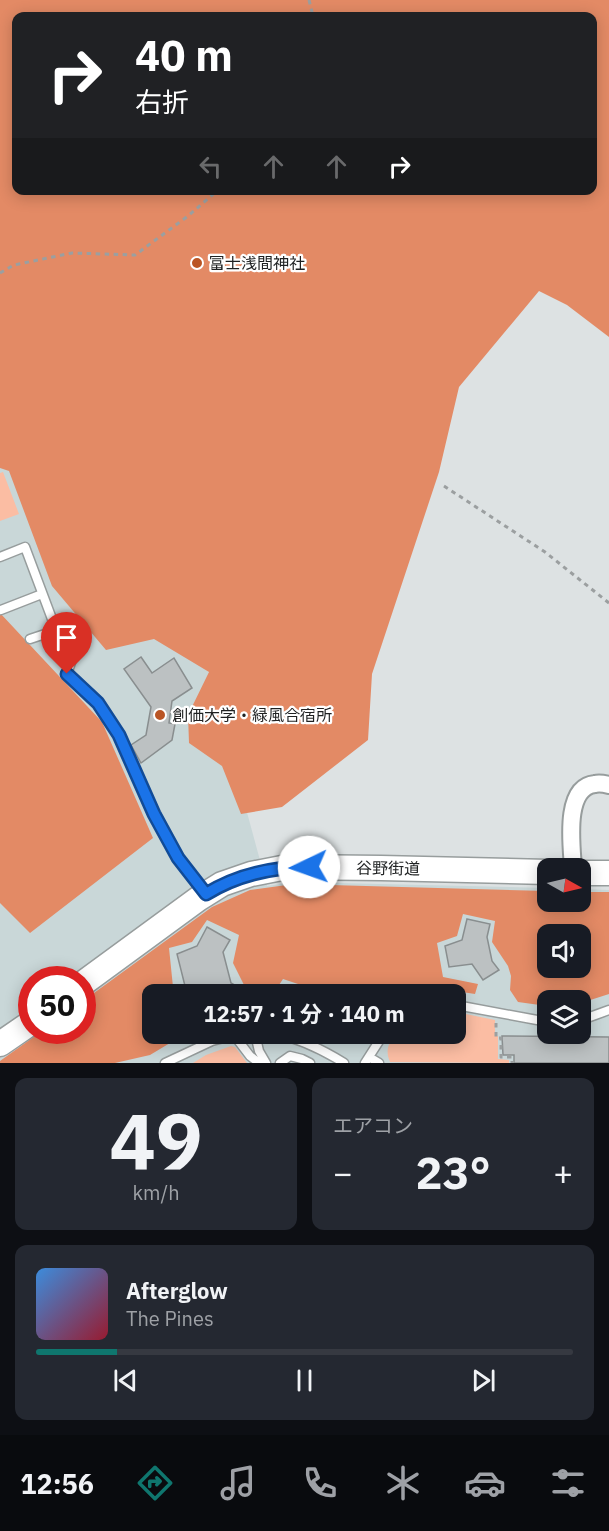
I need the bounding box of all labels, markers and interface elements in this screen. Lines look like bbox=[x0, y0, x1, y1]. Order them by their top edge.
text: 40 m bbox=[135, 28, 233, 83]
icon: right bbox=[36, 36, 114, 114]
text: 右折 bbox=[135, 84, 189, 119]
icon: left bbox=[194, 150, 227, 183]
icon: ahead bbox=[257, 150, 290, 183]
icon: ahead bbox=[320, 150, 353, 183]
icon: right bbox=[383, 150, 416, 183]
place label: 富士浅間神社 bbox=[209, 253, 305, 273]
marker: 富士浅間神社 bbox=[190, 256, 204, 270]
pin bbox=[41, 612, 92, 674]
icon: arrive bbox=[50, 621, 83, 654]
place label: 創価大学・緑風合宿所 bbox=[172, 705, 332, 725]
marker: 創価大学・緑風合宿所 bbox=[153, 708, 167, 722]
position arrow bbox=[277, 835, 341, 899]
street label: 谷野街道 bbox=[356, 857, 420, 879]
north arrow bbox=[537, 858, 591, 912]
map controls bbox=[537, 858, 591, 1044]
button: sound bbox=[537, 924, 591, 978]
speed limit sign: 50 bbox=[18, 966, 96, 1044]
button: layers bbox=[537, 990, 591, 1044]
text: 12:57 · 1 分 · 140 m bbox=[203, 999, 405, 1028]
text: 49 bbox=[109, 1089, 203, 1190]
text: エアコン bbox=[333, 1112, 413, 1139]
text: 23° bbox=[415, 1143, 491, 1201]
text: − bbox=[333, 1151, 353, 1194]
text: + bbox=[553, 1151, 573, 1194]
text: km/h bbox=[132, 1179, 180, 1206]
text: Afterglow bbox=[126, 1276, 228, 1305]
text: The Pines bbox=[126, 1305, 214, 1332]
icon: previous bbox=[109, 1364, 142, 1397]
icon: pause bbox=[288, 1364, 321, 1397]
icon: next bbox=[467, 1364, 500, 1397]
icon: directions bbox=[134, 1462, 176, 1504]
icon: music bbox=[217, 1462, 259, 1504]
icon: phone bbox=[299, 1462, 341, 1504]
icon: climate bbox=[382, 1462, 424, 1504]
icon: car bbox=[464, 1462, 506, 1504]
icon: filters bbox=[547, 1462, 589, 1504]
text: 12:56 bbox=[20, 1466, 94, 1501]

